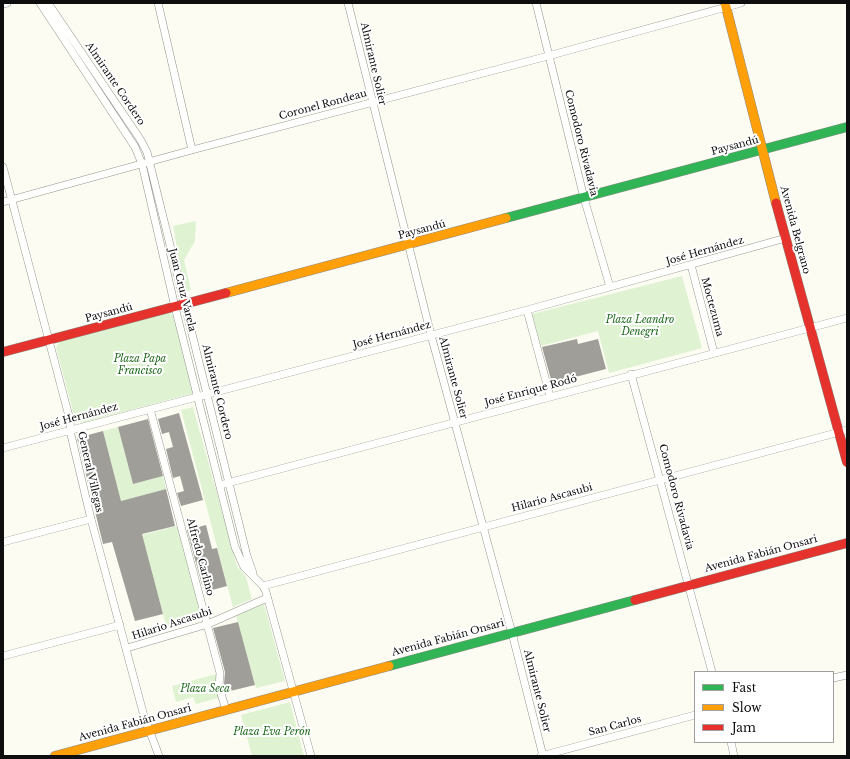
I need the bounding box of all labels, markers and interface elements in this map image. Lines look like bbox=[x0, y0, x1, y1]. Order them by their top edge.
street label: Almirante Solier bbox=[358, 21, 388, 107]
street label: Almirante Cordero bbox=[83, 40, 147, 128]
street label: Coronel Rondeau bbox=[278, 88, 368, 122]
street label: Comodoro Rivadavia bbox=[562, 89, 600, 197]
street label: Paysandú bbox=[710, 134, 760, 158]
street label: Avenida Belgrano bbox=[777, 185, 813, 275]
street label: Paysandú bbox=[397, 218, 447, 242]
street label: José Hernández bbox=[665, 234, 745, 268]
street label: Juan Cruz Varela bbox=[166, 247, 198, 333]
street label: Moctezuma bbox=[698, 276, 726, 338]
street label: Paysandú bbox=[84, 301, 134, 325]
park label: Plaza Leandro Denegri bbox=[606, 314, 674, 338]
street label: José Hernández bbox=[352, 319, 432, 351]
street label: Almirante Solier bbox=[436, 335, 470, 421]
street label: Almirante Cordero bbox=[199, 343, 235, 441]
park label: Plaza Papa Francisco bbox=[114, 353, 166, 376]
street label: José Enrique Rodó bbox=[484, 373, 578, 409]
street label: José Hernández bbox=[39, 401, 119, 433]
street label: General Villegas bbox=[75, 430, 105, 514]
street label: Comodoro Rivadavia bbox=[656, 443, 696, 551]
street label: Hilario Ascasubi bbox=[510, 481, 594, 515]
street label: Alfredo Carlino bbox=[184, 517, 216, 597]
street label: Avenida Fabián Onsari bbox=[703, 533, 819, 575]
street label: Hilario Ascasubi bbox=[130, 605, 214, 643]
street label: Avenida Fabián Onsari bbox=[390, 617, 506, 659]
street label: Almirante Solier bbox=[521, 648, 553, 734]
legend bbox=[694, 671, 834, 743]
text: Fast bbox=[732, 680, 756, 695]
park label: Plaza Seca bbox=[180, 683, 230, 695]
text: Slow bbox=[732, 700, 761, 715]
street label: Avenida Fabián Onsari bbox=[77, 702, 193, 744]
street label: San Carlos bbox=[587, 713, 643, 739]
text: Jam bbox=[732, 720, 756, 735]
park label: Plaza Eva Perón bbox=[233, 726, 311, 738]

